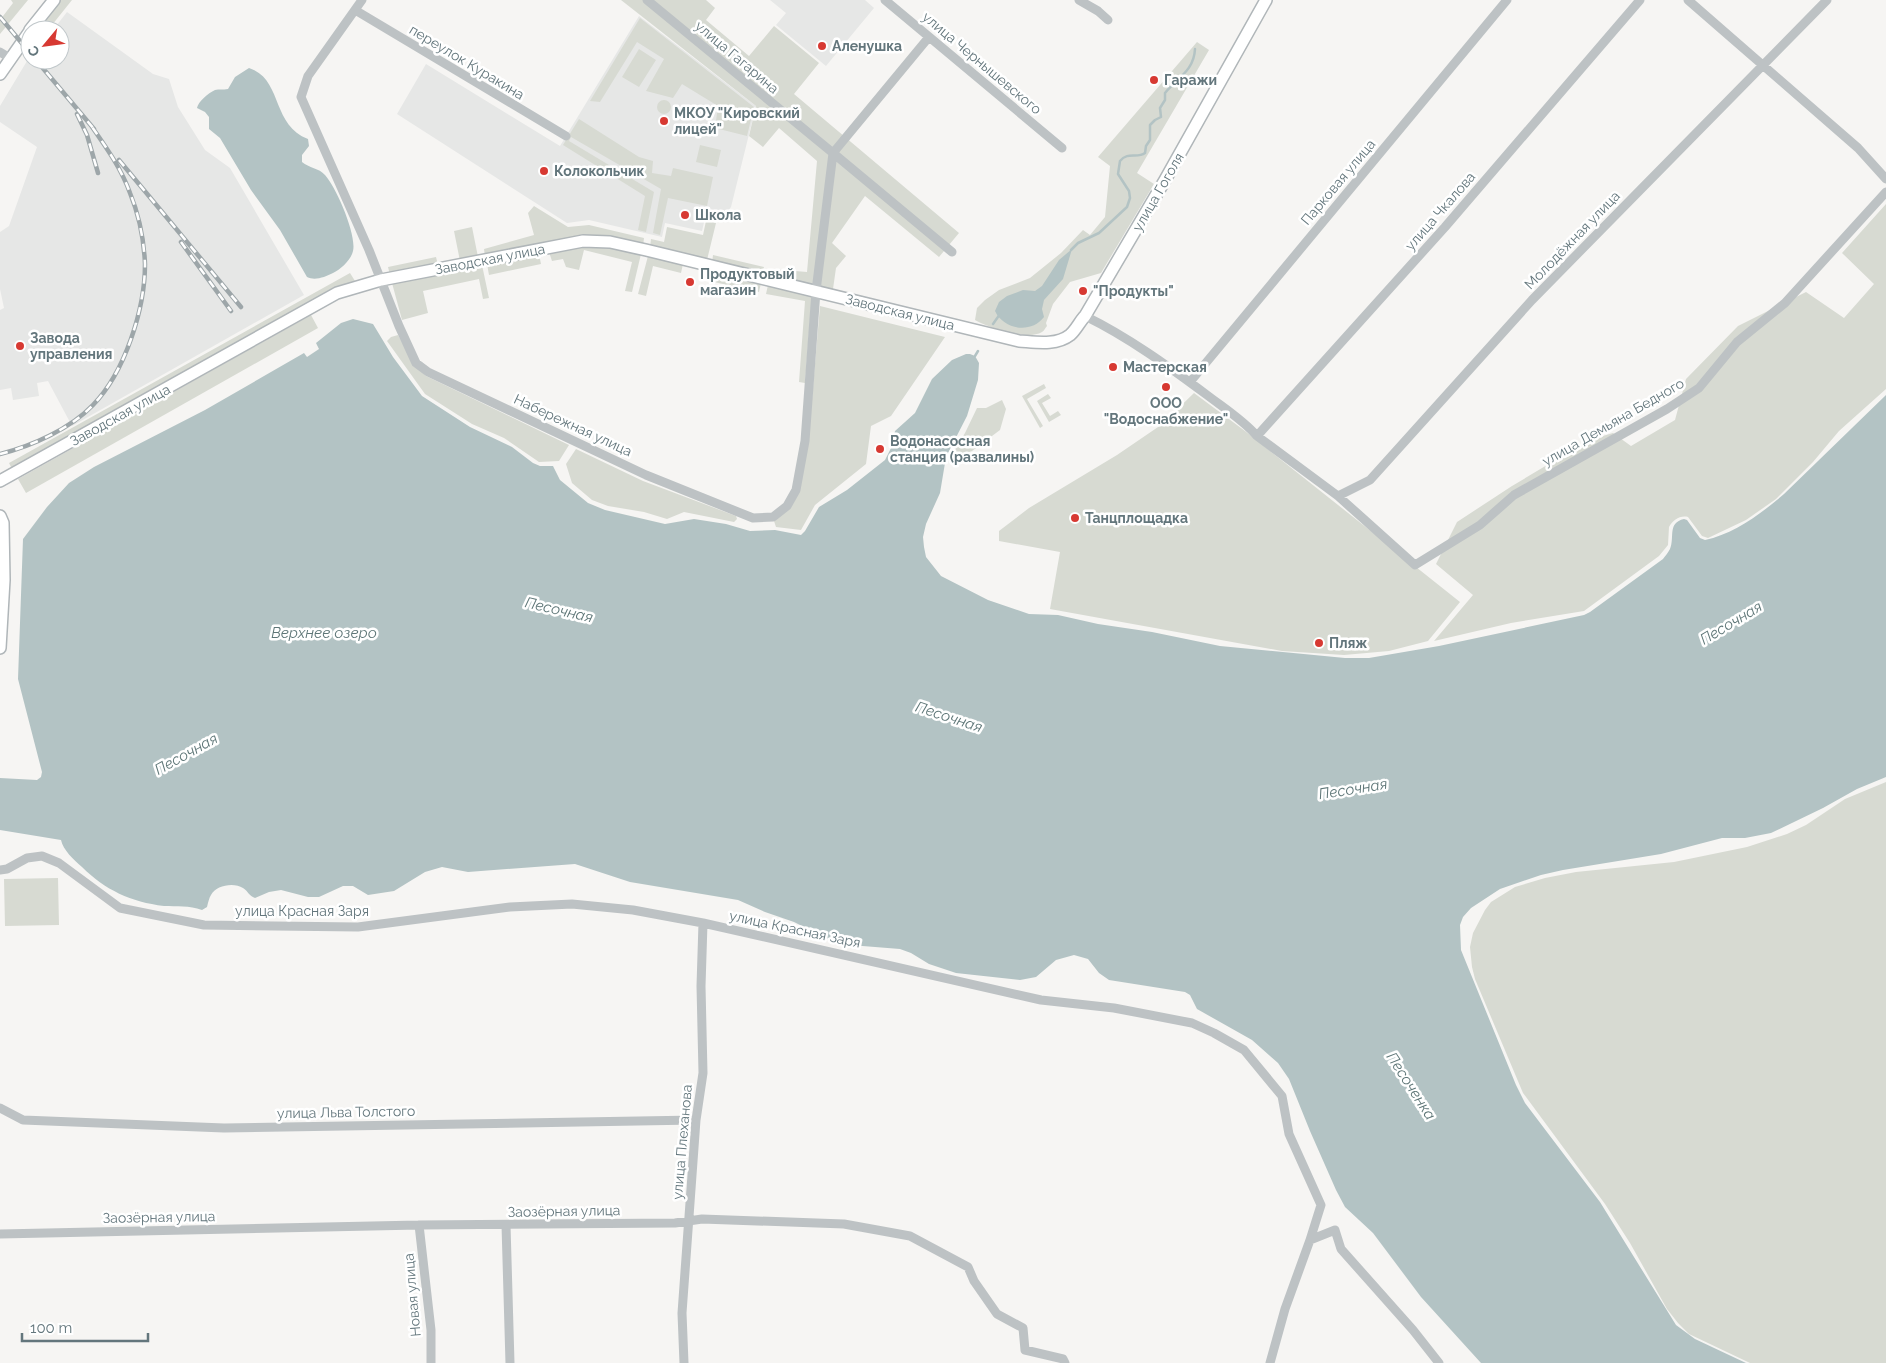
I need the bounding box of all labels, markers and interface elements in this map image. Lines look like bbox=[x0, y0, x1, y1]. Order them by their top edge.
street label: улица Чернышевского bbox=[919, 9, 1045, 117]
street label: улица Гагарина bbox=[692, 17, 782, 97]
north arrow bbox=[20, 20, 70, 70]
street label: переулок Куракина bbox=[407, 21, 527, 103]
place label: Аленушка bbox=[832, 38, 902, 54]
marker: Аленушка bbox=[816, 40, 828, 52]
text: С bbox=[24, 43, 43, 59]
place label: Гаражи bbox=[1164, 72, 1217, 88]
marker: Гаражи bbox=[1148, 74, 1160, 86]
place label: МКОУ "Кировский лицей" bbox=[674, 105, 800, 137]
marker: МКОУ "Кировский лицей" bbox=[658, 115, 670, 127]
street label: Парковая улица bbox=[1298, 136, 1378, 228]
street label: улица Гоголя bbox=[1129, 150, 1187, 234]
place label: Колокольчик bbox=[554, 163, 645, 179]
marker: Колокольчик bbox=[538, 165, 550, 177]
street label: улица Чкалова bbox=[1402, 169, 1478, 253]
street label: Молодёжная улица bbox=[1521, 188, 1623, 292]
place label: Школа bbox=[695, 207, 741, 223]
marker: Школа bbox=[679, 209, 691, 221]
street label: Заводская улица bbox=[434, 240, 546, 278]
place label: Продуктовый магазин bbox=[700, 266, 795, 298]
marker: Продуктовый магазин bbox=[684, 276, 696, 288]
place label: "Продукты" bbox=[1093, 283, 1174, 299]
marker: "Продукты" bbox=[1077, 285, 1089, 297]
street label: Заводская улица bbox=[844, 291, 956, 333]
place label: Завода управления bbox=[30, 330, 112, 362]
marker: Завода управления bbox=[14, 340, 26, 352]
place label: Мастерская bbox=[1123, 359, 1207, 375]
marker: Мастерская bbox=[1107, 361, 1119, 373]
street label: улица Демьяна Бедного bbox=[1539, 375, 1687, 469]
street label: Заводская улица bbox=[67, 381, 173, 449]
marker: ООО "Водоснабжение" bbox=[1160, 381, 1172, 393]
street label: Набережная улица bbox=[511, 391, 635, 459]
place label: ООО "Водоснабжение" bbox=[1104, 395, 1228, 427]
place label: Водонасосная станция (развалины) bbox=[890, 433, 1034, 465]
marker: Водонасосная станция (развалины) bbox=[874, 443, 886, 455]
place label: Танцплощадка bbox=[1085, 510, 1188, 526]
marker: Танцплощадка bbox=[1069, 512, 1081, 524]
water label: Песочная bbox=[523, 593, 595, 627]
water label: Песочная bbox=[1697, 597, 1765, 649]
water label: Верхнее озеро bbox=[271, 624, 377, 642]
place label: Пляж bbox=[1329, 635, 1367, 651]
marker: Пляж bbox=[1313, 637, 1325, 649]
water label: Песочная bbox=[913, 698, 985, 736]
water label: Песочная bbox=[151, 729, 221, 779]
water label: Песочная bbox=[1317, 775, 1389, 803]
street label: улица Красная Заря bbox=[235, 903, 369, 919]
street label: улица Красная Заря bbox=[728, 907, 862, 951]
water label: Песоченка bbox=[1383, 1049, 1439, 1123]
street label: улица Плеханова bbox=[669, 1084, 695, 1200]
street label: улица Льва Толстого bbox=[277, 1103, 415, 1121]
street label: Заозёрная улица bbox=[508, 1202, 620, 1220]
street label: Заозёрная улица bbox=[103, 1208, 215, 1226]
street label: Новая улица bbox=[400, 1253, 424, 1337]
scale bar bbox=[22, 1310, 149, 1342]
text: 100 m bbox=[30, 1319, 72, 1337]

